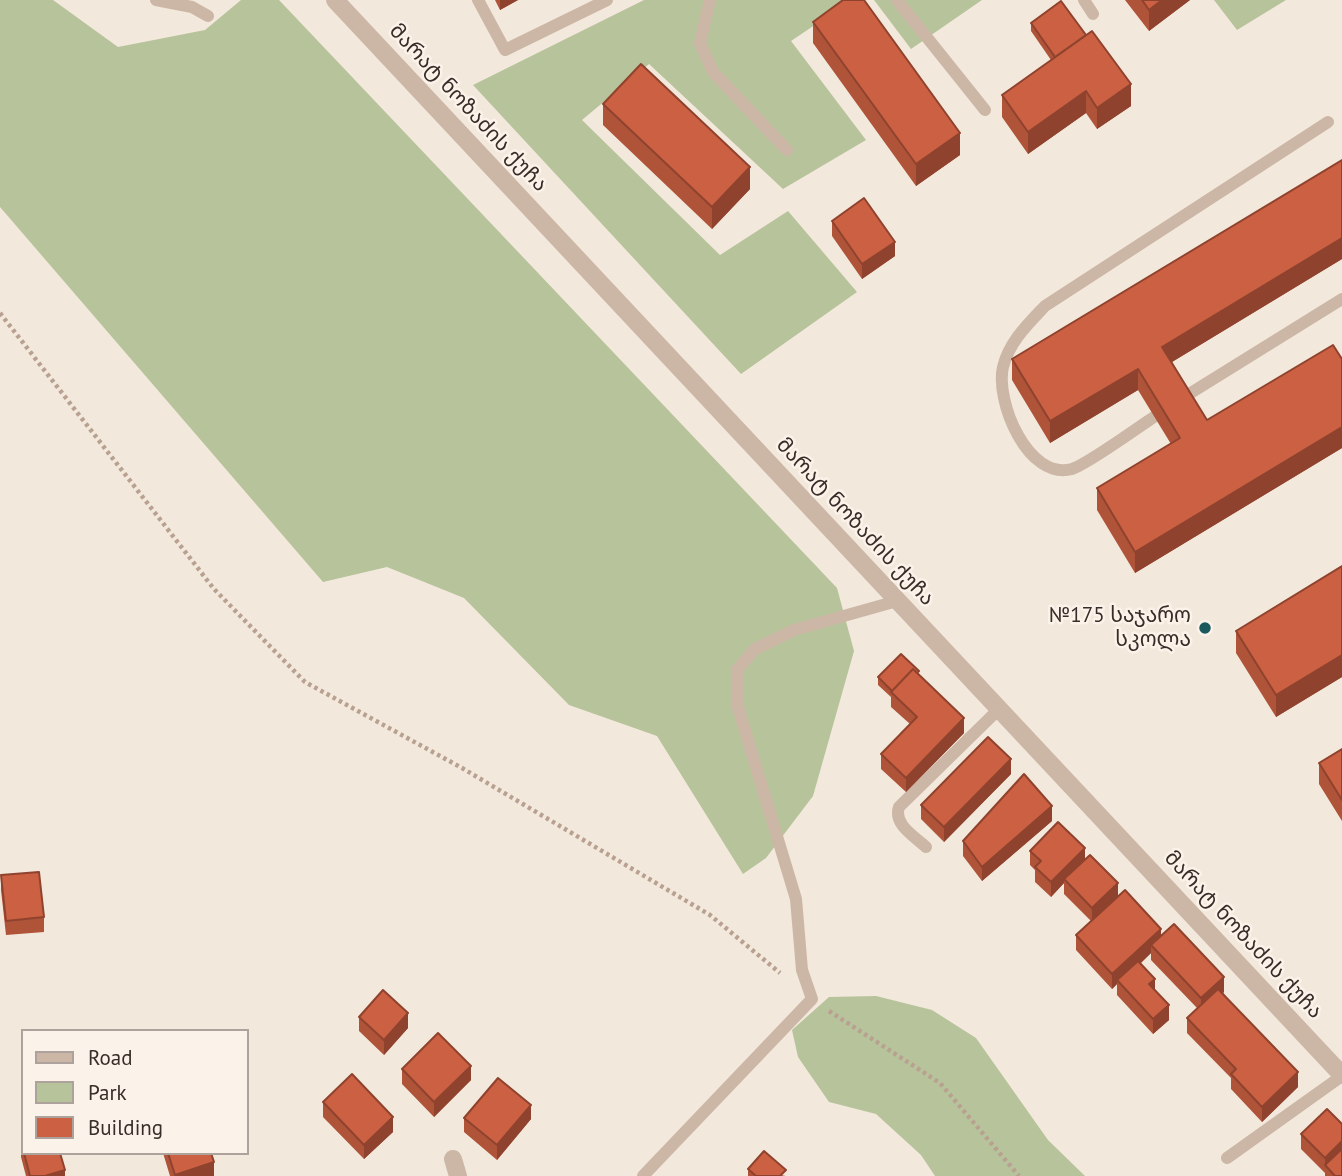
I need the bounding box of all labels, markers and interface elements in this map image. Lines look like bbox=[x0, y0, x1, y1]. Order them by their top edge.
street label: მარატ ნოზაძის ქუჩა bbox=[384, 19, 552, 197]
street label: მარატ ნოზაძის ქუჩა bbox=[771, 433, 939, 611]
place label: №175 საჯარო სკოლა bbox=[1049, 603, 1191, 653]
marker: №175 საჯარო სკოლა bbox=[1197, 620, 1213, 636]
street label: მარატ ნოზაძის ქუჩა bbox=[1159, 846, 1327, 1024]
legend bbox=[21, 1029, 248, 1155]
text: Road bbox=[88, 1044, 132, 1071]
text: Park bbox=[88, 1079, 127, 1106]
text: Building bbox=[88, 1114, 163, 1141]

